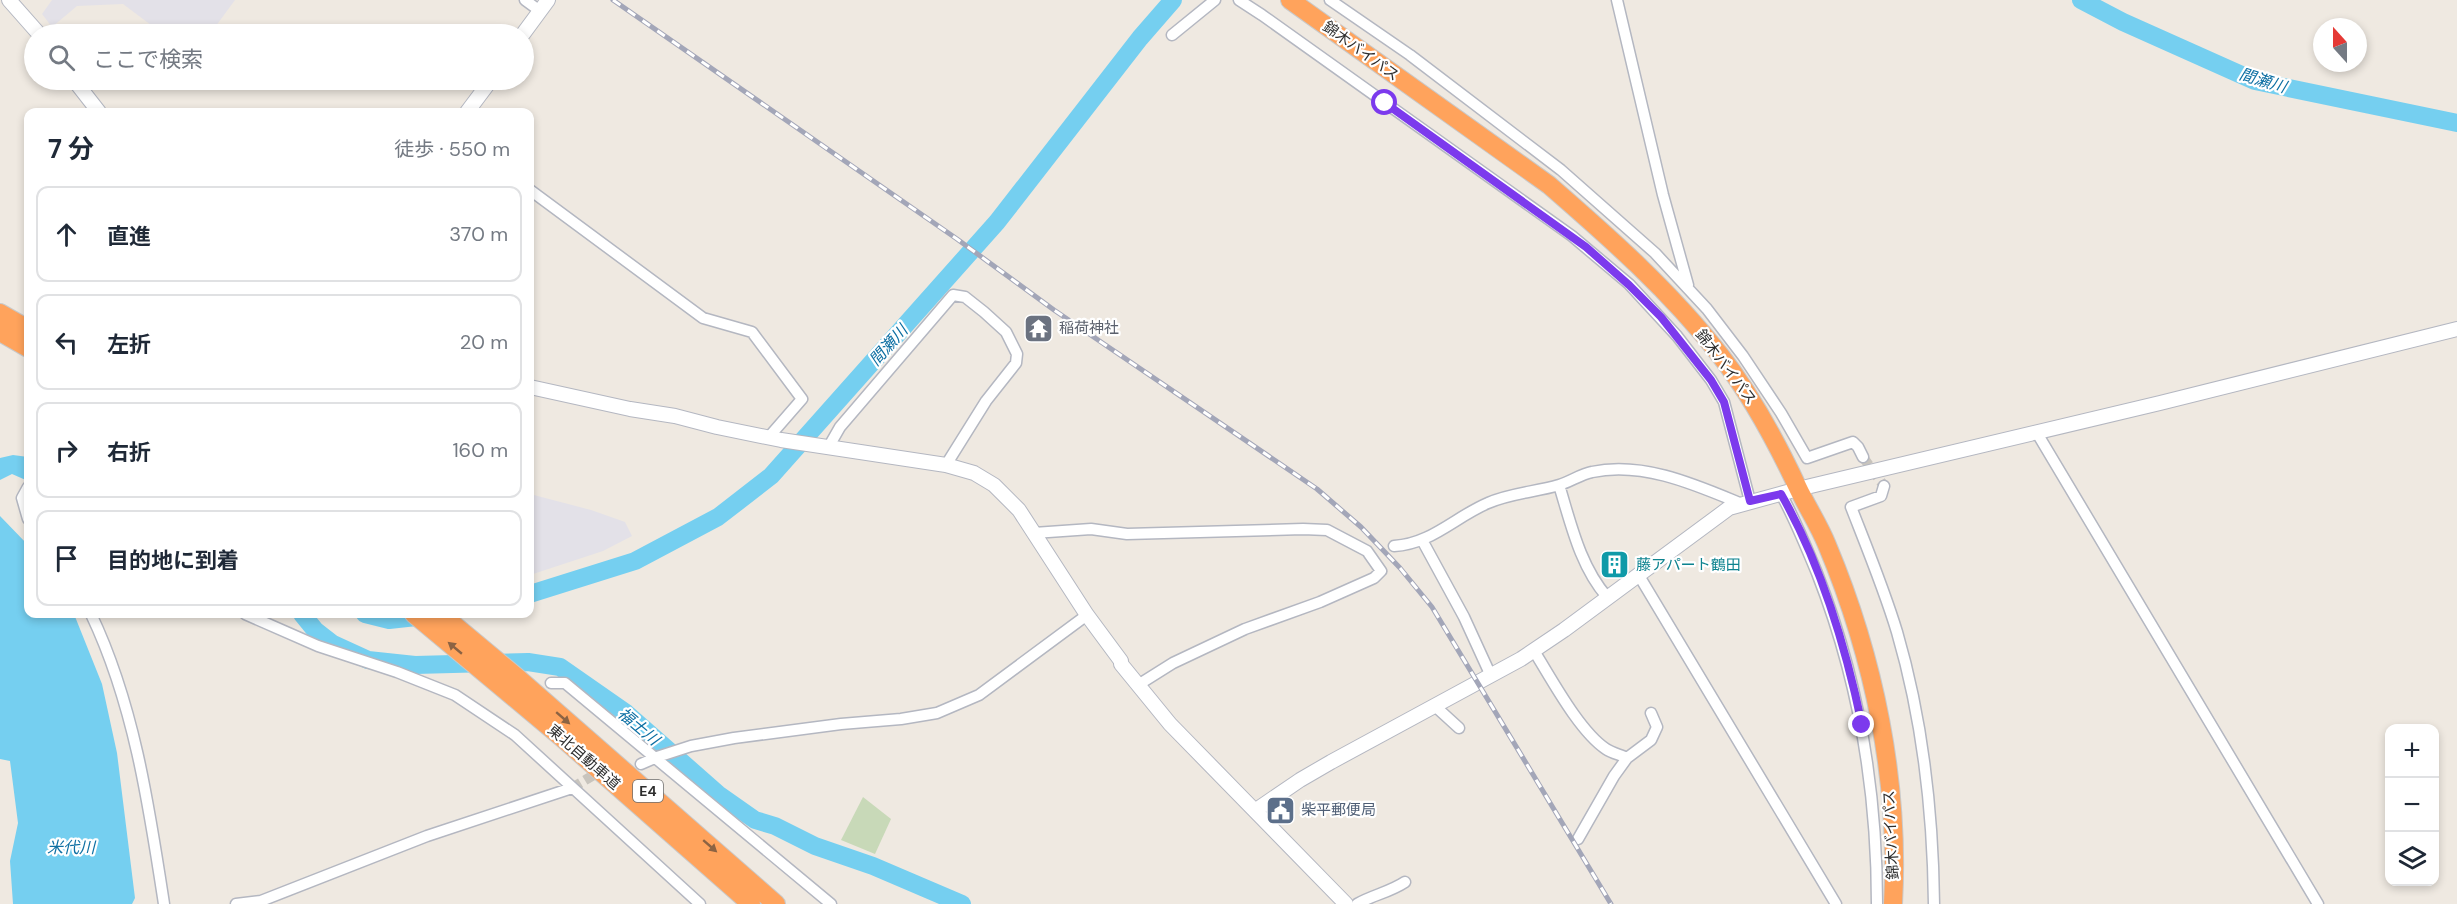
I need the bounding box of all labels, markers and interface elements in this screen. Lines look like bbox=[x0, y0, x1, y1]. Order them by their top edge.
street label: 錦木バイパス bbox=[1319, 17, 1403, 85]
north arrow bbox=[2313, 18, 2367, 72]
search box bbox=[24, 24, 534, 90]
icon: search bbox=[45, 41, 78, 74]
text: ここで検索 bbox=[93, 45, 203, 74]
water label: 間瀬川 bbox=[2237, 63, 2291, 98]
route start bbox=[1371, 89, 1397, 115]
text: 7 分 bbox=[48, 132, 94, 166]
text: 徒歩 · 550 m bbox=[394, 136, 510, 162]
icon: ahead bbox=[50, 218, 83, 251]
text: 370 m bbox=[449, 221, 508, 247]
text: 直進 bbox=[107, 222, 151, 251]
temple icon: 稲荷神社 bbox=[1022, 312, 1054, 344]
place label: 稲荷神社 bbox=[1059, 318, 1119, 338]
water label: 間瀬川 bbox=[865, 319, 914, 370]
street label: 錦木バイパス bbox=[1691, 325, 1761, 409]
icon: left bbox=[50, 326, 83, 359]
text: 20 m bbox=[460, 329, 508, 355]
text: 左折 bbox=[107, 330, 151, 359]
icon: right bbox=[50, 434, 83, 467]
text: 160 m bbox=[452, 437, 508, 463]
text: 右折 bbox=[107, 438, 151, 467]
icon: arrive bbox=[50, 542, 83, 575]
text: 目的地に到着 bbox=[107, 546, 239, 575]
building icon: 藤アパート鶴田 bbox=[1599, 549, 1631, 581]
place label: 藤アパート鶴田 bbox=[1636, 555, 1741, 575]
one-way arrow bbox=[448, 642, 463, 655]
water label: 福士川 bbox=[614, 703, 665, 751]
one-way arrow bbox=[555, 711, 570, 724]
route end bbox=[1848, 711, 1874, 737]
street label: 東北自動車道 bbox=[543, 720, 625, 794]
map controls bbox=[2385, 724, 2439, 886]
button: + bbox=[2385, 724, 2439, 778]
button: − bbox=[2385, 778, 2439, 832]
road number: E4 bbox=[633, 780, 663, 802]
street label: 錦木バイパス bbox=[1879, 790, 1903, 880]
public building icon: 柴平郵便局 bbox=[1264, 794, 1296, 826]
place label: 柴平郵便局 bbox=[1301, 800, 1376, 820]
button: layers bbox=[2385, 832, 2439, 886]
water label: 米代川 bbox=[47, 837, 97, 858]
one-way arrow bbox=[702, 839, 717, 852]

